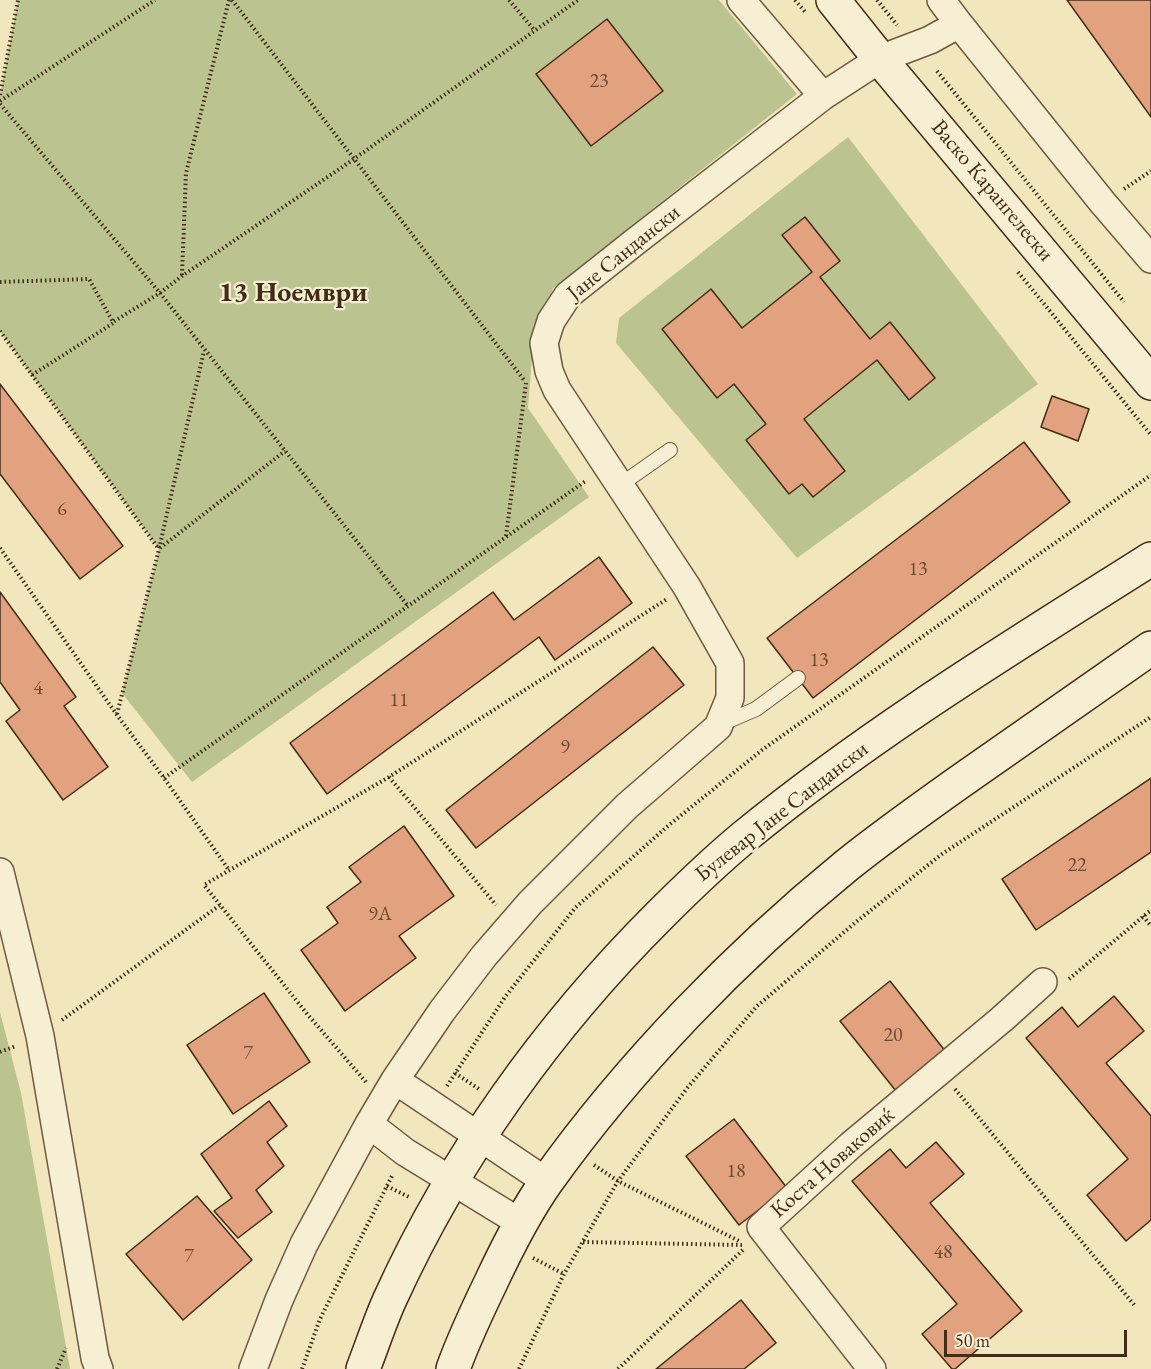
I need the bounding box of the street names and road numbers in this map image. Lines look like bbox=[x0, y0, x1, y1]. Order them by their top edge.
street label: Васко Карангелески bbox=[925, 115, 1059, 267]
street label: Јане Сандански bbox=[562, 199, 686, 307]
street label: Булевар Јане Сандански bbox=[690, 736, 874, 888]
street label: Коста Новаковиќ bbox=[766, 1102, 900, 1224]

